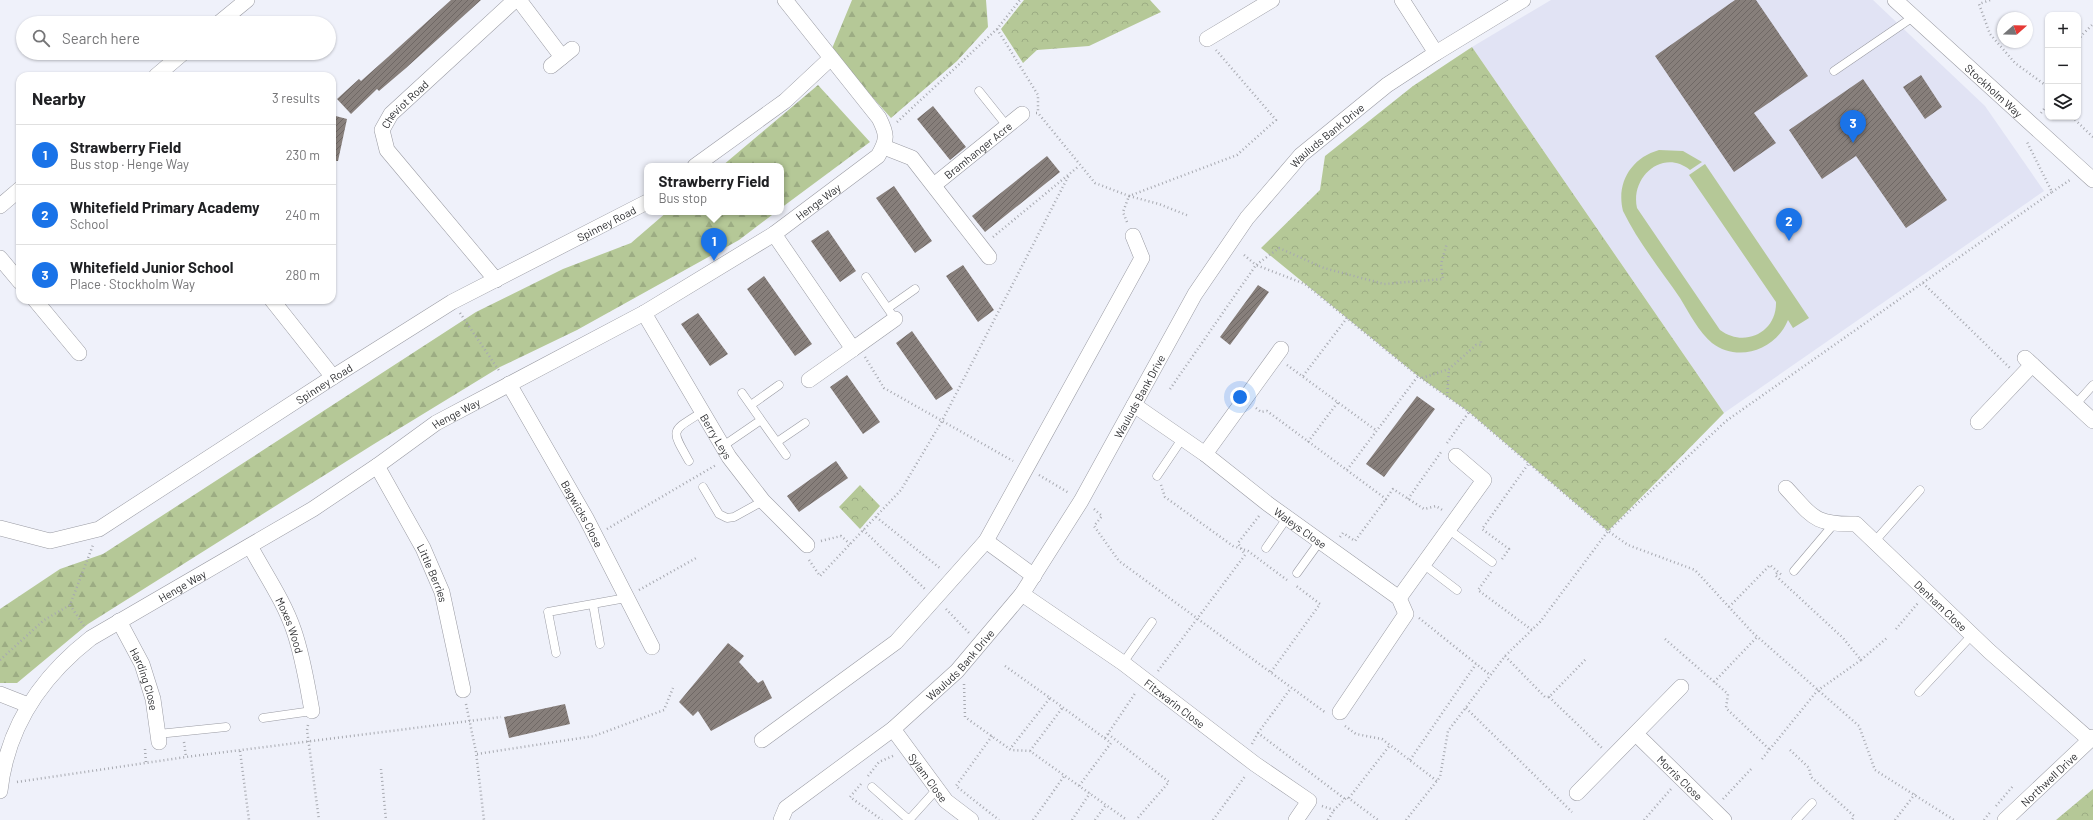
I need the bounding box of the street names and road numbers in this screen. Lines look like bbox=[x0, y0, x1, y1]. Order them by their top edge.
street label: Stockholm Way bbox=[1963, 61, 2026, 120]
street label: Cheviot Road bbox=[378, 77, 431, 130]
street label: Wauluds Bank Drive bbox=[1287, 100, 1366, 170]
street label: Bramhanger Acre bbox=[941, 119, 1014, 181]
street label: Henge Way bbox=[793, 180, 843, 222]
street label: Spinney Road bbox=[574, 202, 638, 243]
street label: Wauluds Bank Drive bbox=[1111, 352, 1167, 440]
street label: Spinney Road bbox=[293, 360, 354, 406]
street label: Henge Way bbox=[429, 395, 482, 431]
street label: Berry Leys bbox=[698, 411, 735, 461]
street label: Bagwicks Close bbox=[559, 478, 606, 549]
street label: Waleys Close bbox=[1272, 504, 1330, 551]
street label: Little Berries bbox=[415, 541, 451, 603]
street label: Henge Way bbox=[156, 566, 208, 604]
street label: Denham Close bbox=[1912, 577, 1970, 634]
street label: Moxes Wood bbox=[274, 595, 307, 654]
street label: Wauluds Bank Drive bbox=[923, 626, 996, 703]
street label: Harding Close bbox=[128, 645, 161, 711]
street label: Fitzwarin Close bbox=[1142, 676, 1208, 730]
street label: Northwell Drive bbox=[2018, 749, 2080, 809]
street label: Sylam Close bbox=[906, 750, 951, 804]
street label: Morris Close bbox=[1655, 752, 1706, 803]

